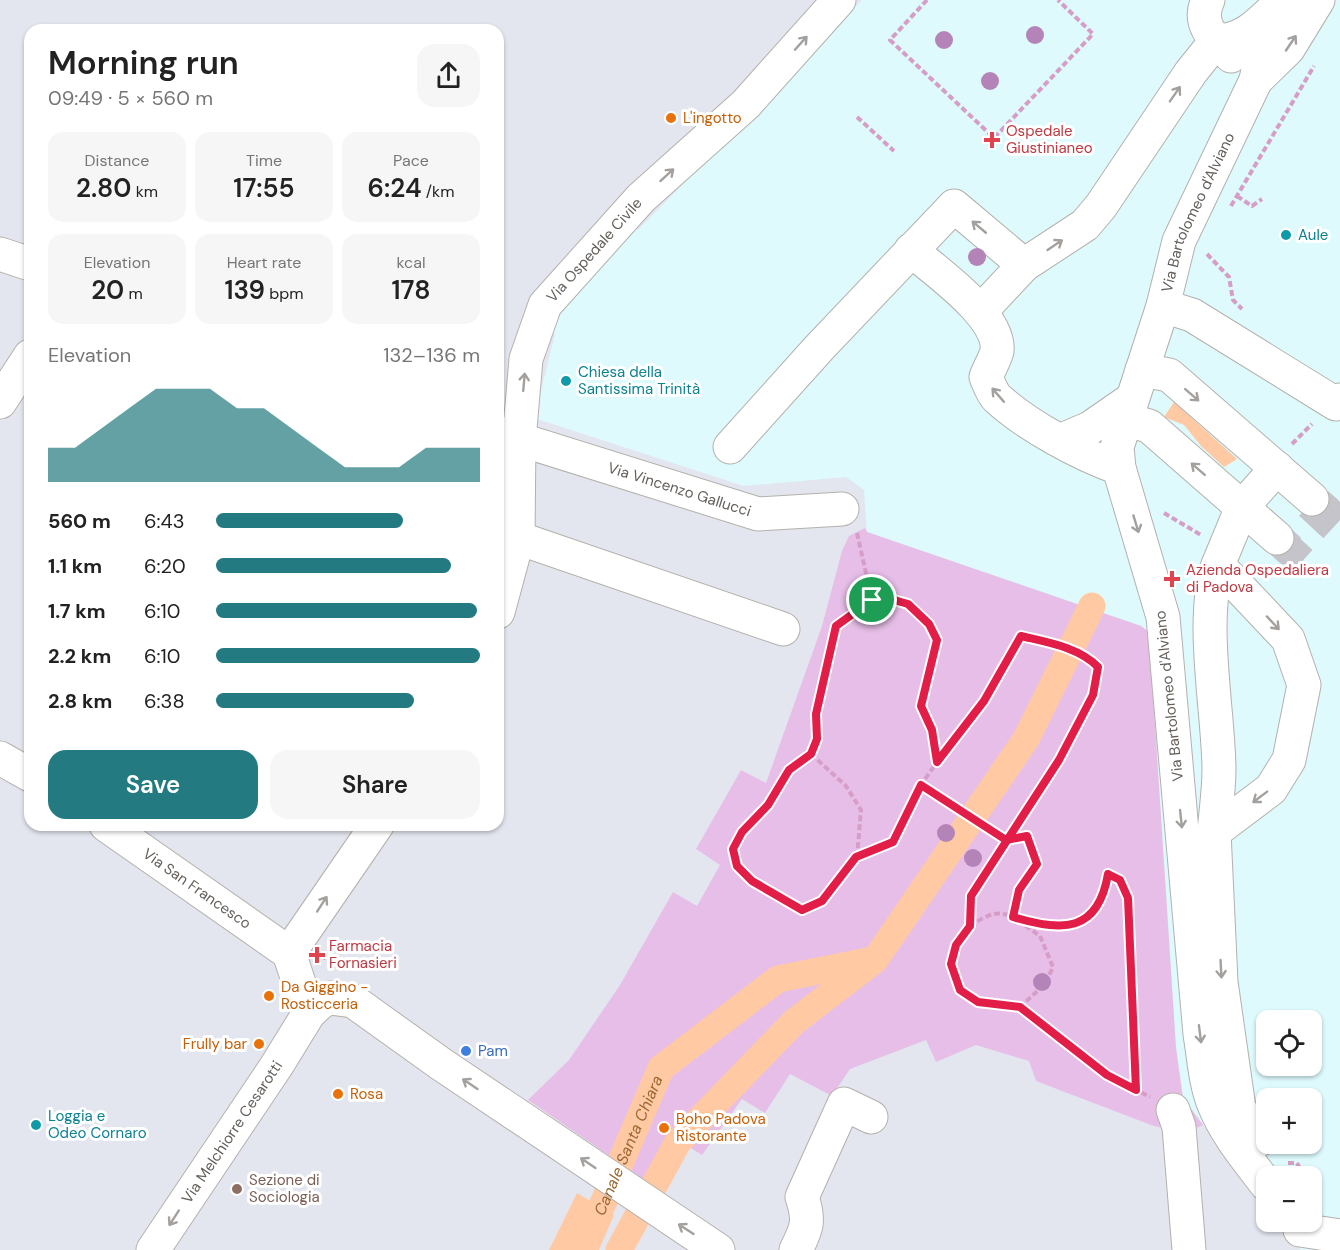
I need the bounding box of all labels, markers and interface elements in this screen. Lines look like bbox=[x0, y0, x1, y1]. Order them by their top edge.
one-way arrow bbox=[1285, 35, 1297, 52]
one-way arrow bbox=[794, 36, 808, 51]
text: Morning run bbox=[48, 41, 239, 84]
button: share bbox=[417, 44, 480, 107]
text: 09:49 · 5 × 560 m bbox=[48, 85, 213, 111]
one-way arrow bbox=[1169, 86, 1181, 103]
place label: L'ingotto bbox=[683, 108, 742, 128]
marker: L'ingotto bbox=[664, 111, 678, 125]
place label: Ospedale Giustinianeo bbox=[1006, 121, 1093, 158]
street label: Via Bartolomeo d'Alviano bbox=[1157, 129, 1239, 294]
marker: Ospedale Giustinianeo bbox=[983, 131, 1001, 149]
text: Distance bbox=[85, 150, 149, 171]
text: Time bbox=[246, 150, 282, 171]
text: Pace bbox=[393, 150, 429, 171]
one-way arrow bbox=[659, 168, 674, 182]
text: 2.80 bbox=[76, 171, 131, 205]
text: 17:55 bbox=[233, 171, 295, 205]
text: 6:24 bbox=[368, 171, 422, 205]
text: km bbox=[131, 181, 158, 202]
text: /km bbox=[422, 181, 454, 202]
street label: Via Ospedale Civile bbox=[542, 193, 647, 307]
one-way arrow bbox=[971, 221, 987, 234]
place label: Aule bbox=[1298, 225, 1328, 245]
marker: Aule bbox=[1279, 228, 1293, 242]
one-way arrow bbox=[1047, 239, 1063, 251]
text: Elevation bbox=[84, 252, 150, 273]
text: Heart rate bbox=[227, 252, 301, 273]
text: kcal bbox=[397, 252, 425, 273]
text: 20 bbox=[91, 273, 124, 307]
text: 139 bbox=[225, 273, 265, 307]
text: 178 bbox=[392, 273, 430, 307]
text: m bbox=[124, 283, 143, 304]
text: bpm bbox=[265, 283, 303, 304]
text: Elevation bbox=[48, 342, 131, 368]
text: 132–136 m bbox=[383, 342, 480, 368]
place label: Chiesa della Santissima Trinità bbox=[578, 362, 700, 399]
one-way arrow bbox=[519, 372, 530, 392]
marker: Chiesa della Santissima Trinità bbox=[559, 374, 573, 388]
one-way arrow bbox=[991, 388, 1005, 404]
one-way arrow bbox=[1184, 388, 1199, 402]
street label: Via Vincenzo Gallucci bbox=[605, 458, 754, 521]
one-way arrow bbox=[1191, 462, 1206, 476]
text: 560 m bbox=[48, 508, 111, 534]
text: 6:43 bbox=[144, 508, 185, 534]
one-way arrow bbox=[1131, 514, 1142, 533]
text: 1.1 km bbox=[48, 553, 102, 579]
text: 6:20 bbox=[144, 553, 186, 579]
place label: Azienda Ospedaliera di Padova bbox=[1186, 560, 1329, 597]
marker: Azienda Ospedaliera di Padova bbox=[1163, 570, 1181, 588]
pin bbox=[846, 574, 897, 625]
icon: arrive bbox=[855, 583, 888, 616]
text: 1.7 km bbox=[48, 598, 106, 624]
text: 6:10 bbox=[144, 598, 181, 624]
street label: Via Bartolomeo d'Alviano bbox=[1150, 610, 1188, 782]
one-way arrow bbox=[1266, 616, 1280, 631]
text: 2.2 km bbox=[48, 643, 111, 669]
text: 6:10 bbox=[144, 643, 181, 669]
text: 2.8 km bbox=[48, 688, 112, 714]
text: 6:38 bbox=[144, 688, 185, 714]
button: Save bbox=[48, 750, 258, 819]
button: Share bbox=[270, 750, 480, 819]
one-way arrow bbox=[1252, 791, 1268, 803]
one-way arrow bbox=[1176, 809, 1187, 829]
street label: Via San Francesco bbox=[139, 844, 255, 934]
one-way arrow bbox=[315, 896, 328, 913]
place label: Farmacia Fornasieri bbox=[329, 936, 397, 973]
marker: Farmacia Fornasieri bbox=[310, 948, 324, 962]
one-way arrow bbox=[1215, 959, 1226, 979]
place label: Da Giggino - Rosticceria bbox=[281, 977, 368, 1014]
marker: Da Giggino - Rosticceria bbox=[262, 989, 276, 1003]
map controls bbox=[1256, 1010, 1322, 1232]
button: locate bbox=[1256, 1010, 1322, 1076]
one-way arrow bbox=[1195, 1024, 1206, 1044]
place label: Frully bar bbox=[183, 1034, 247, 1054]
marker: Frully bar bbox=[252, 1037, 266, 1051]
place label: Pam bbox=[478, 1041, 508, 1061]
marker: Pam bbox=[459, 1044, 473, 1058]
street label: Via Melchiorre Cesarotti bbox=[177, 1057, 287, 1207]
water label: Canale Santa Chiara bbox=[589, 1072, 668, 1219]
one-way arrow bbox=[463, 1078, 479, 1090]
place label: Rosa bbox=[350, 1084, 383, 1104]
marker: Rosa bbox=[331, 1087, 345, 1101]
button: + bbox=[1256, 1088, 1322, 1154]
place label: Loggia e Odeo Cornaro bbox=[48, 1106, 147, 1143]
place label: Boho Padova Ristorante bbox=[676, 1109, 766, 1146]
marker: Loggia e Odeo Cornaro bbox=[29, 1118, 43, 1132]
marker: Boho Padova Ristorante bbox=[657, 1121, 671, 1135]
one-way arrow bbox=[580, 1157, 596, 1169]
button: − bbox=[1256, 1166, 1322, 1232]
place label: Sezione di Sociologia bbox=[249, 1170, 320, 1207]
marker: Sezione di Sociologia bbox=[230, 1182, 244, 1196]
one-way arrow bbox=[168, 1209, 180, 1226]
one-way arrow bbox=[678, 1223, 695, 1235]

